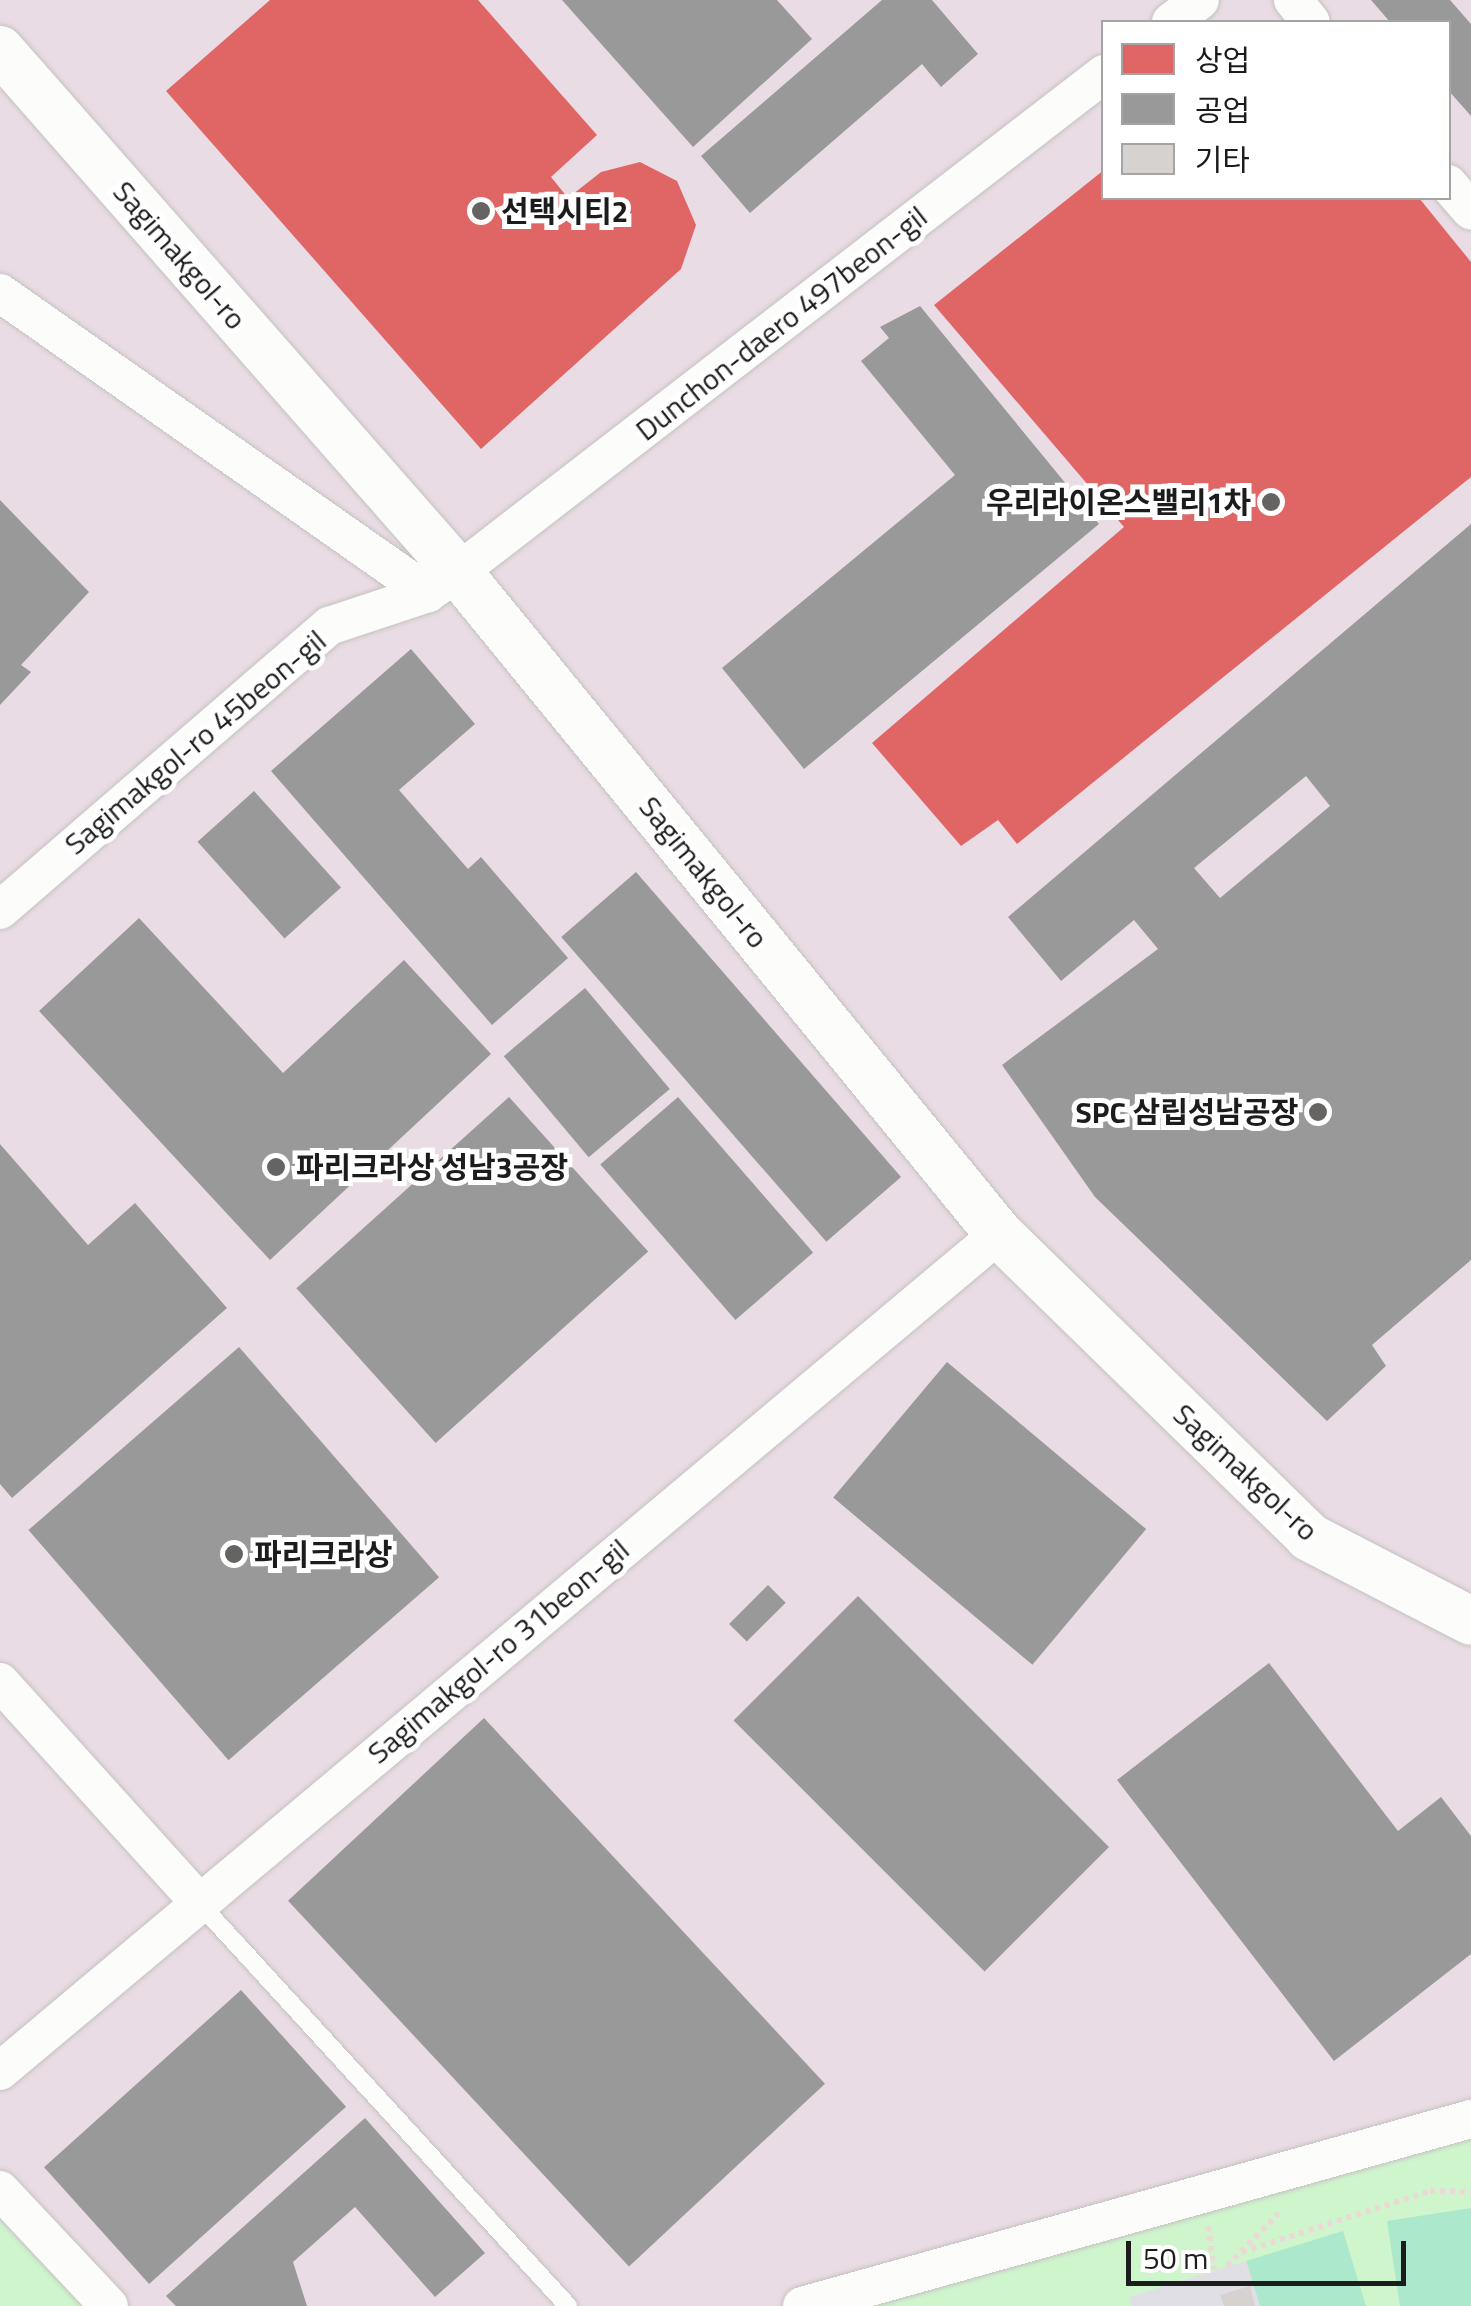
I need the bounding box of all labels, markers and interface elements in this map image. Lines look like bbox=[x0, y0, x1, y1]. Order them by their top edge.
legend bbox=[1101, 20, 1451, 200]
text: 상업 bbox=[1195, 37, 1250, 83]
text: 공업 bbox=[1195, 87, 1250, 133]
text: 기타 bbox=[1195, 137, 1250, 183]
street label: Sagimakgol-ro bbox=[106, 173, 254, 337]
place label: 선택시티2 bbox=[501, 193, 628, 229]
street label: Dunchon-daero 497beon-gil bbox=[628, 198, 934, 448]
marker: 선택시티2 bbox=[470, 200, 492, 222]
place label: 우리라이온스밸리1차 bbox=[986, 484, 1251, 520]
marker: 우리라이온스밸리1차 bbox=[1260, 491, 1282, 513]
street label: Sagimakgol-ro 45beon-gil bbox=[57, 622, 333, 862]
street label: Sagimakgol-ro bbox=[632, 789, 776, 955]
place label: SPC 삼립성남공장 bbox=[1076, 1094, 1298, 1130]
marker: SPC 삼립성남공장 bbox=[1307, 1101, 1329, 1123]
place label: 파리크라상 성남3공장 bbox=[296, 1149, 568, 1185]
marker: 파리크라상 성남3공장 bbox=[265, 1156, 287, 1178]
street label: Sagimakgol-ro bbox=[1166, 1396, 1326, 1548]
street label: Sagimakgol-ro 31beon-gil bbox=[360, 1531, 636, 1771]
place label: 파리크라상 bbox=[254, 1536, 392, 1572]
marker: 파리크라상 bbox=[223, 1543, 245, 1565]
scale bar bbox=[1131, 2221, 1411, 2283]
text: 50 m bbox=[1143, 2235, 1208, 2281]

